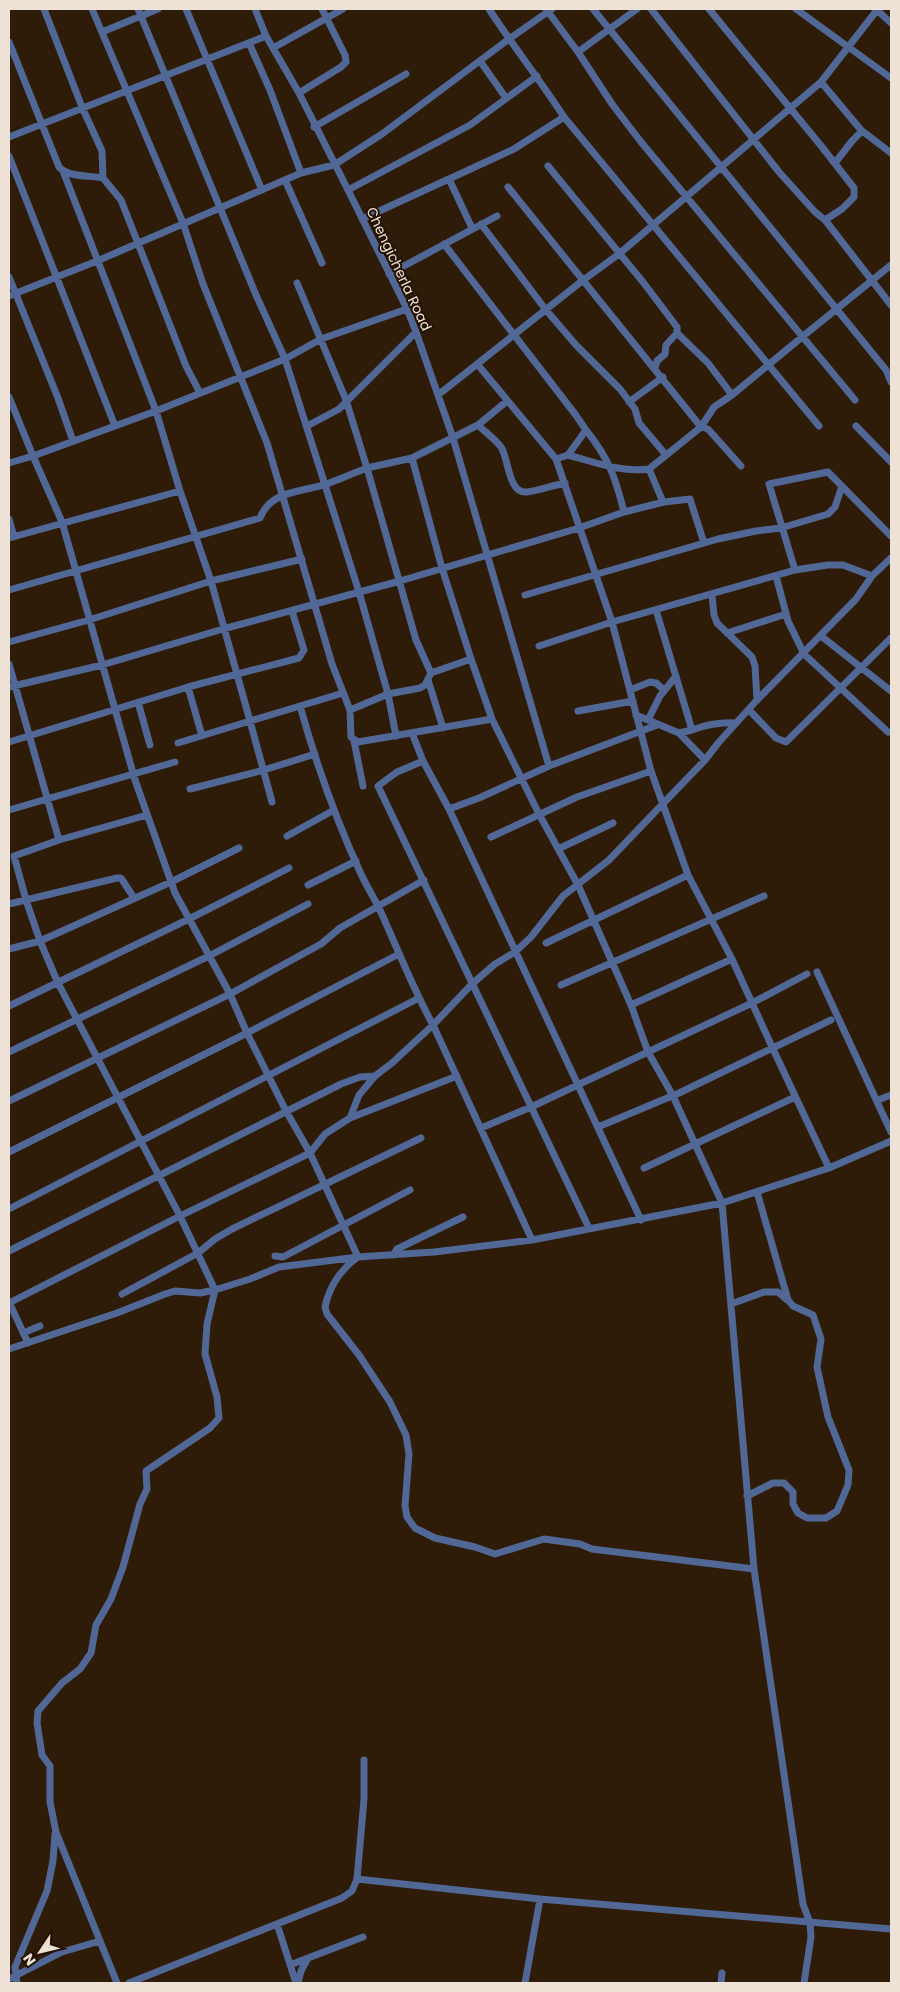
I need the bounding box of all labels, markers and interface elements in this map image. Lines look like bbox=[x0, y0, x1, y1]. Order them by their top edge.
street label: Chengicherla Road bbox=[361, 204, 437, 334]
north arrow bbox=[15, 1927, 65, 1977]
text: N bbox=[18, 1949, 41, 1970]

